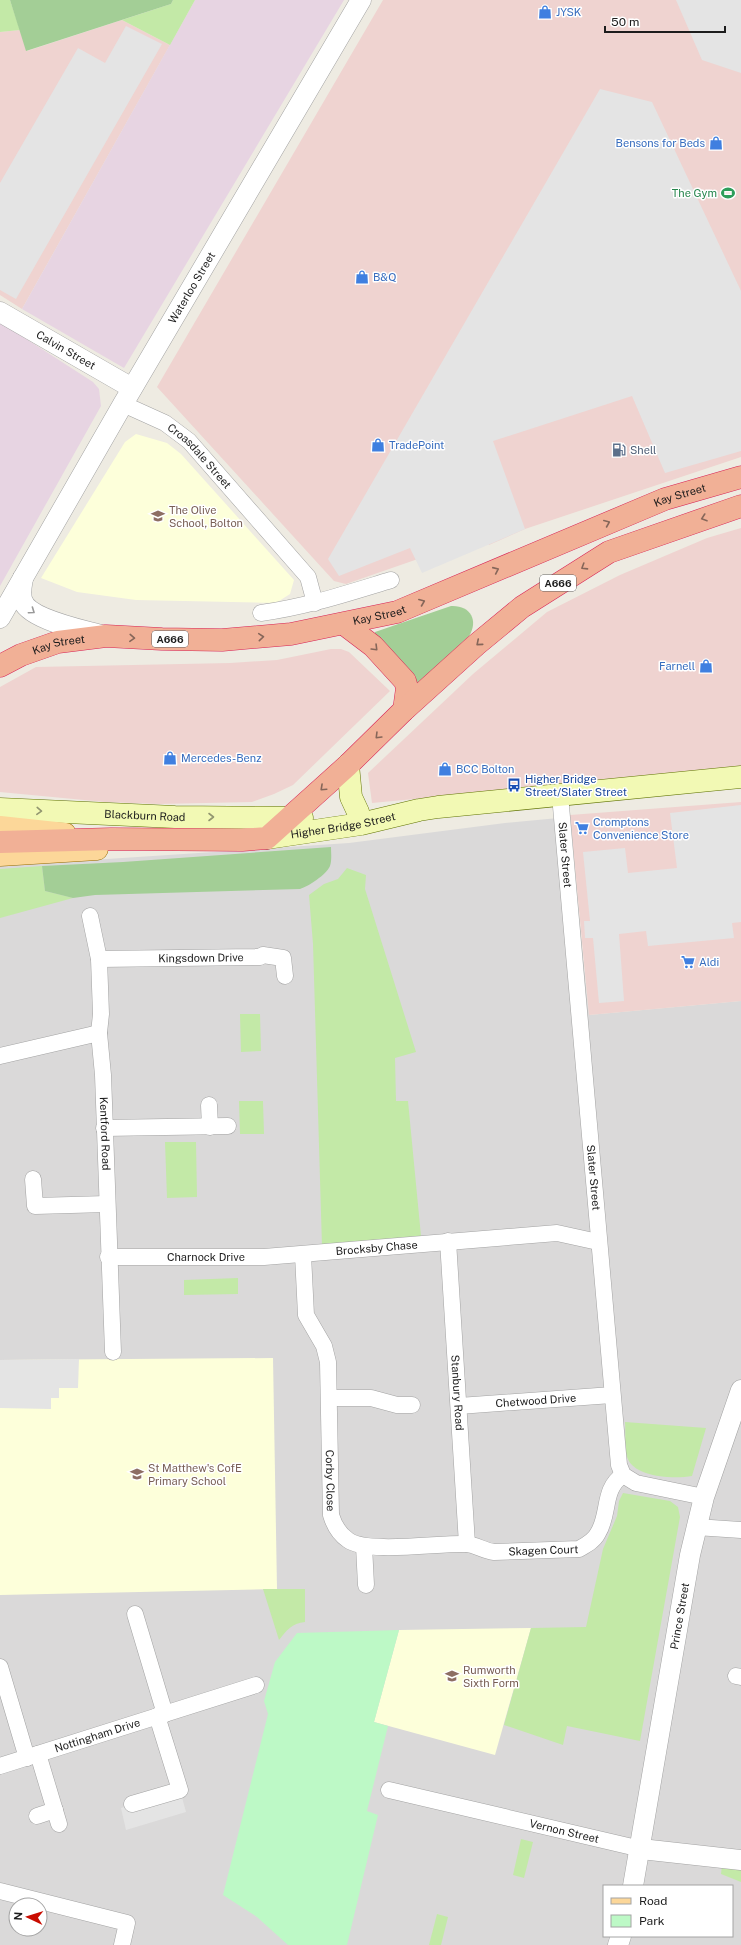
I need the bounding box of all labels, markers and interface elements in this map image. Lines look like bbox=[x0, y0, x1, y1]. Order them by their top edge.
shop icon: JYSK bbox=[537, 4, 553, 20]
place label: JYSK bbox=[556, 6, 582, 18]
scale bar bbox=[605, 8, 725, 34]
text: 50 m bbox=[611, 15, 639, 29]
shop icon: Bensons for Beds bbox=[708, 135, 724, 151]
place label: Bensons for Beds bbox=[616, 137, 705, 149]
sports icon: The Gym bbox=[720, 185, 736, 201]
place label: The Gym bbox=[672, 187, 717, 199]
street label: Waterloo Street bbox=[166, 250, 217, 325]
shop icon: B&Q bbox=[354, 269, 370, 285]
place label: B&Q bbox=[373, 271, 396, 283]
street label: Calvin Street bbox=[34, 328, 98, 372]
street label: Croasdale Street bbox=[165, 421, 234, 491]
shop icon: TradePoint bbox=[370, 437, 386, 453]
place label: TradePoint bbox=[389, 439, 444, 451]
fuel station icon: Shell bbox=[611, 442, 627, 458]
place label: Shell bbox=[630, 444, 656, 456]
street label: Kay Street bbox=[652, 481, 707, 509]
place label: The Olive School, Bolton bbox=[169, 504, 243, 529]
school or university icon: The Olive School, Bolton bbox=[150, 508, 166, 524]
one-way arrow bbox=[701, 514, 708, 522]
one-way arrow bbox=[603, 520, 611, 528]
one-way arrow bbox=[581, 562, 588, 570]
one-way arrow bbox=[491, 567, 499, 575]
road number: A666 bbox=[540, 575, 576, 591]
one-way arrow bbox=[419, 598, 426, 606]
street label: Kay Street bbox=[352, 603, 408, 627]
one-way arrow bbox=[27, 606, 34, 613]
road number: A666 bbox=[152, 631, 188, 647]
one-way arrow bbox=[258, 632, 264, 641]
street label: Kay Street bbox=[31, 633, 86, 657]
one-way arrow bbox=[129, 633, 135, 642]
one-way arrow bbox=[476, 638, 483, 645]
one-way arrow bbox=[370, 643, 377, 651]
shop icon: Farnell bbox=[698, 658, 714, 674]
place label: Farnell bbox=[659, 660, 695, 672]
one-way arrow bbox=[375, 731, 383, 739]
shop icon: Mercedes-Benz bbox=[162, 750, 178, 766]
place label: Mercedes-Benz bbox=[181, 752, 261, 764]
shop icon: BCC Bolton bbox=[437, 761, 453, 777]
place label: BCC Bolton bbox=[456, 763, 514, 775]
place label: Higher Bridge Street/Slater Street bbox=[525, 773, 627, 798]
bus stop icon: Higher Bridge Street/Slater Street bbox=[506, 777, 522, 793]
one-way arrow bbox=[321, 783, 328, 790]
one-way arrow bbox=[36, 807, 42, 815]
street label: Blackburn Road bbox=[104, 808, 186, 823]
street label: Higher Bridge Street bbox=[290, 810, 397, 840]
one-way arrow bbox=[208, 813, 214, 821]
place label: Cromptons Convenience Store bbox=[593, 816, 689, 841]
supermarket icon: Cromptons Convenience Store bbox=[574, 820, 590, 836]
street label: Slater Street bbox=[556, 821, 574, 888]
street label: Kingsdown Drive bbox=[158, 951, 244, 964]
supermarket icon: Aldi bbox=[680, 954, 696, 970]
place label: Aldi bbox=[699, 956, 719, 968]
street label: Kentford Road bbox=[98, 1097, 112, 1171]
street label: Slater Street bbox=[585, 1144, 603, 1211]
street label: Brocksby Chase bbox=[335, 1238, 418, 1257]
street label: Charnock Drive bbox=[167, 1251, 245, 1263]
street label: Stanbury Road bbox=[449, 1354, 466, 1431]
street label: Chetwood Drive bbox=[495, 1392, 577, 1409]
street label: Corby Close bbox=[324, 1450, 337, 1512]
place label: St Matthew's CofE Primary School bbox=[148, 1462, 242, 1487]
school or university icon: St Matthew's CofE Primary School bbox=[129, 1466, 145, 1482]
street label: Skagen Court bbox=[508, 1543, 579, 1557]
street label: Prince Street bbox=[668, 1582, 691, 1650]
place label: Rumworth Sixth Form bbox=[463, 1664, 519, 1689]
school or university icon: Rumworth Sixth Form bbox=[444, 1668, 460, 1684]
street label: Nottingham Drive bbox=[53, 1716, 142, 1754]
street label: Vernon Street bbox=[528, 1817, 600, 1845]
legend bbox=[603, 1885, 733, 1937]
text: Road bbox=[639, 1894, 667, 1908]
north arrow bbox=[8, 1897, 48, 1937]
text: N bbox=[12, 1912, 24, 1921]
text: Park bbox=[639, 1914, 665, 1928]

